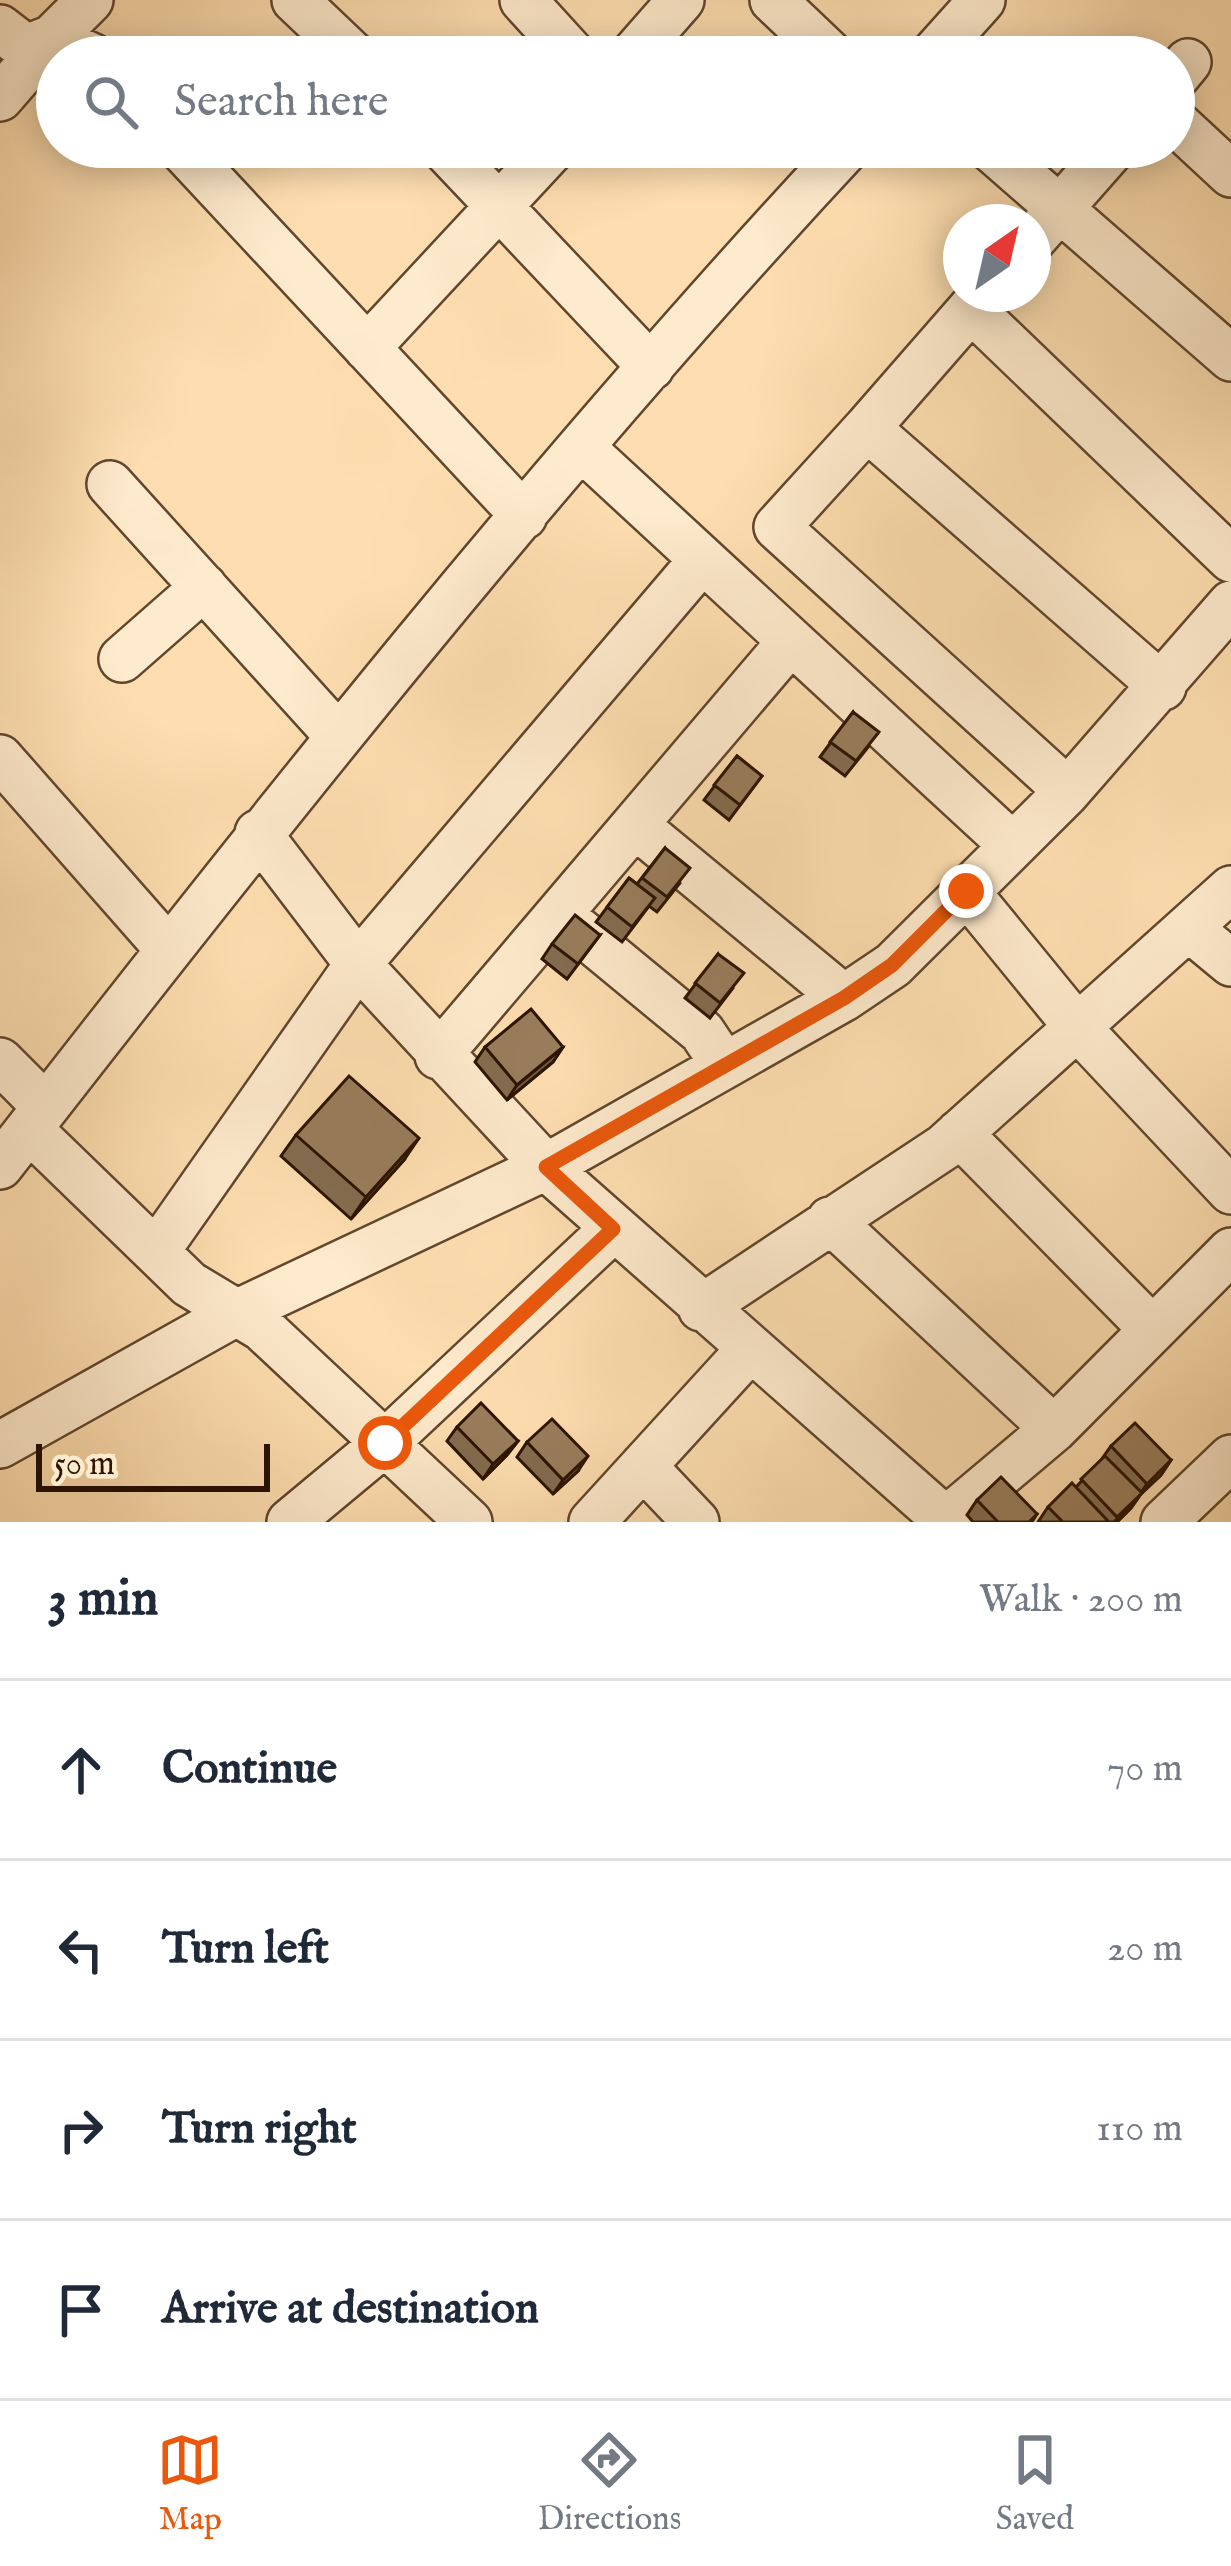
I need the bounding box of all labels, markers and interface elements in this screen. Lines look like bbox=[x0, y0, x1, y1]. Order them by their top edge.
search box bbox=[36, 36, 1195, 168]
icon: search bbox=[78, 69, 144, 135]
text: Search here bbox=[174, 74, 388, 131]
north arrow bbox=[943, 204, 1051, 312]
route end bbox=[939, 864, 993, 918]
route start bbox=[358, 1416, 412, 1470]
scale bar bbox=[36, 1438, 270, 1491]
text: 50 m bbox=[54, 1444, 115, 1486]
text: 3 min bbox=[48, 1568, 158, 1633]
text: Walk · 200 m bbox=[979, 1576, 1183, 1625]
icon: ahead bbox=[48, 1737, 114, 1803]
text: Continue bbox=[162, 1741, 337, 1798]
text: 70 m bbox=[1107, 1745, 1183, 1794]
icon: left bbox=[48, 1917, 114, 1983]
text: Turn left bbox=[162, 1921, 329, 1978]
text: 20 m bbox=[1107, 1925, 1183, 1974]
icon: right bbox=[48, 2097, 114, 2163]
text: Turn right bbox=[162, 2101, 357, 2158]
text: 110 m bbox=[1096, 2105, 1183, 2154]
icon: arrive bbox=[48, 2277, 114, 2343]
text: Arrive at destination bbox=[162, 2281, 539, 2338]
tab: Map bbox=[157, 2427, 223, 2541]
tab: Directions bbox=[538, 2427, 681, 2541]
tab: Saved bbox=[996, 2427, 1074, 2541]

